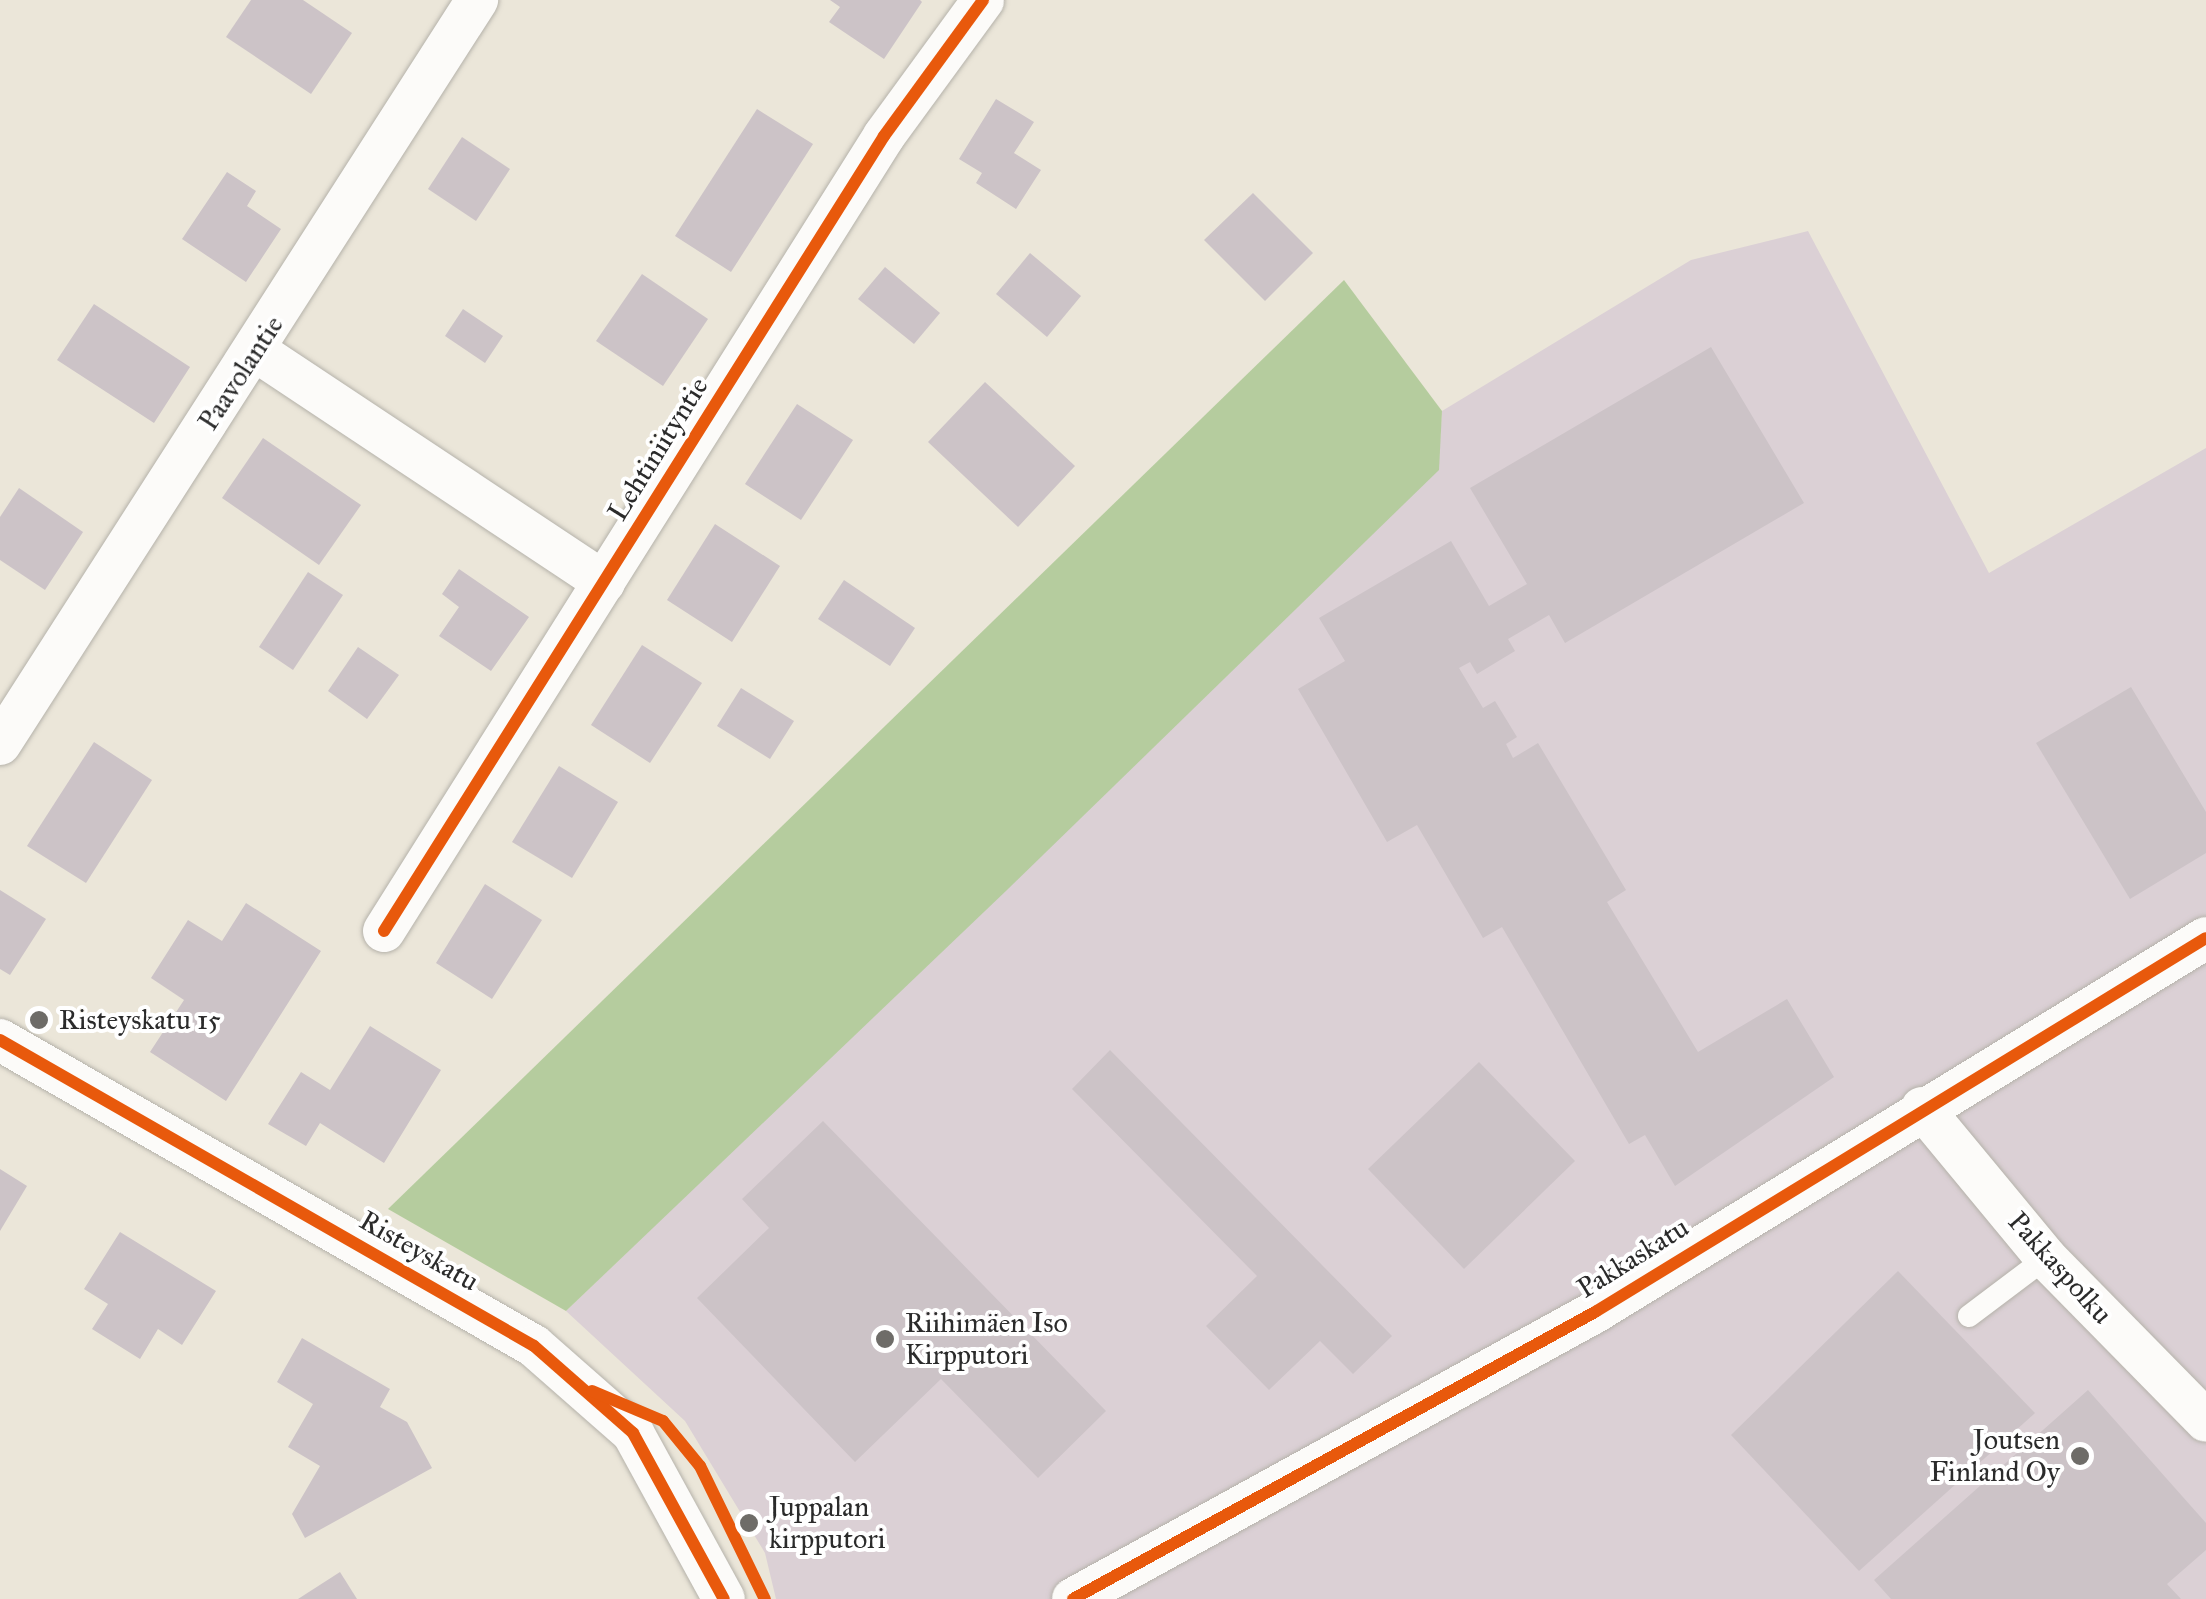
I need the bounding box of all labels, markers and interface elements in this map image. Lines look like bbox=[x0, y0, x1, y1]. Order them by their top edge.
street label: Paavolantie bbox=[192, 309, 290, 437]
street label: Lehtiniityntie bbox=[601, 371, 715, 527]
place label: Risteyskatu 15 bbox=[59, 1003, 221, 1037]
marker: Risteyskatu 15 bbox=[28, 1009, 50, 1031]
street label: Risteyskatu bbox=[353, 1203, 485, 1299]
street label: Pakkaspolku bbox=[2001, 1205, 2119, 1331]
street label: Pakkaskatu bbox=[1571, 1211, 1695, 1305]
place label: Riihimäen Iso Kirpputori bbox=[905, 1306, 1068, 1372]
marker: Riihimäen Iso Kirpputori bbox=[874, 1328, 896, 1350]
place label: Joutsen Finland Oy bbox=[1930, 1423, 2060, 1489]
marker: Joutsen Finland Oy bbox=[2069, 1445, 2091, 1467]
place label: Juppalan kirpputori bbox=[769, 1490, 885, 1556]
marker: Juppalan kirpputori bbox=[738, 1512, 760, 1534]

